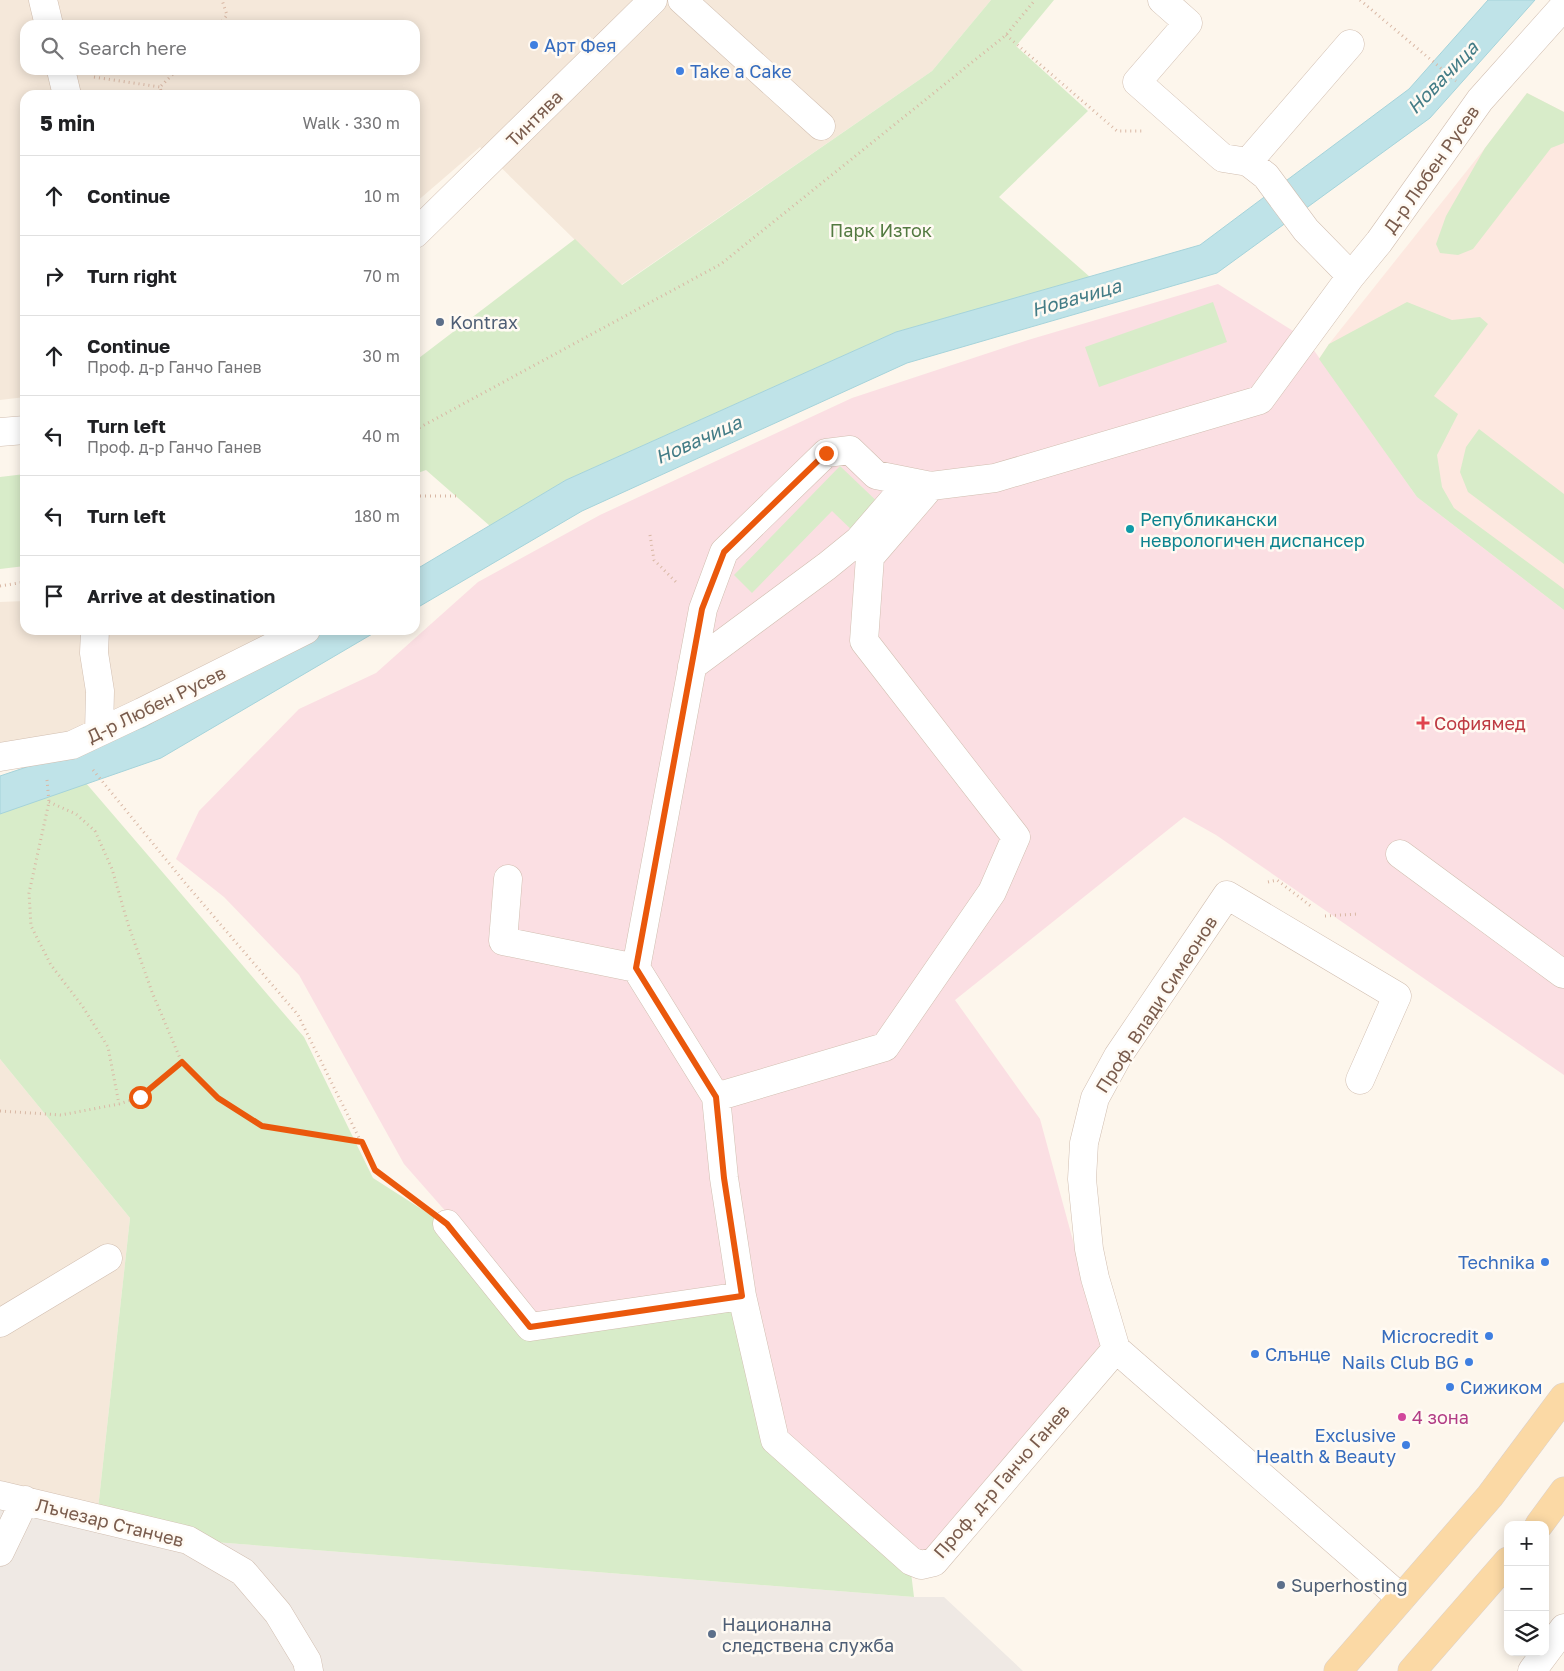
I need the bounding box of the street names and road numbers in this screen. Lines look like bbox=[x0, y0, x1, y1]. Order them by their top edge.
street label: Тинтява bbox=[501, 85, 567, 151]
street label: Д-р Любен Русев bbox=[1379, 101, 1483, 237]
street label: Д-р Любен Русев bbox=[83, 661, 229, 747]
street label: Проф. Влади Симеонов bbox=[1091, 911, 1221, 1097]
street label: Проф. д-р Ганчо Ганев bbox=[928, 1400, 1074, 1562]
street label: Лъчезар Станчев bbox=[34, 1493, 186, 1551]

